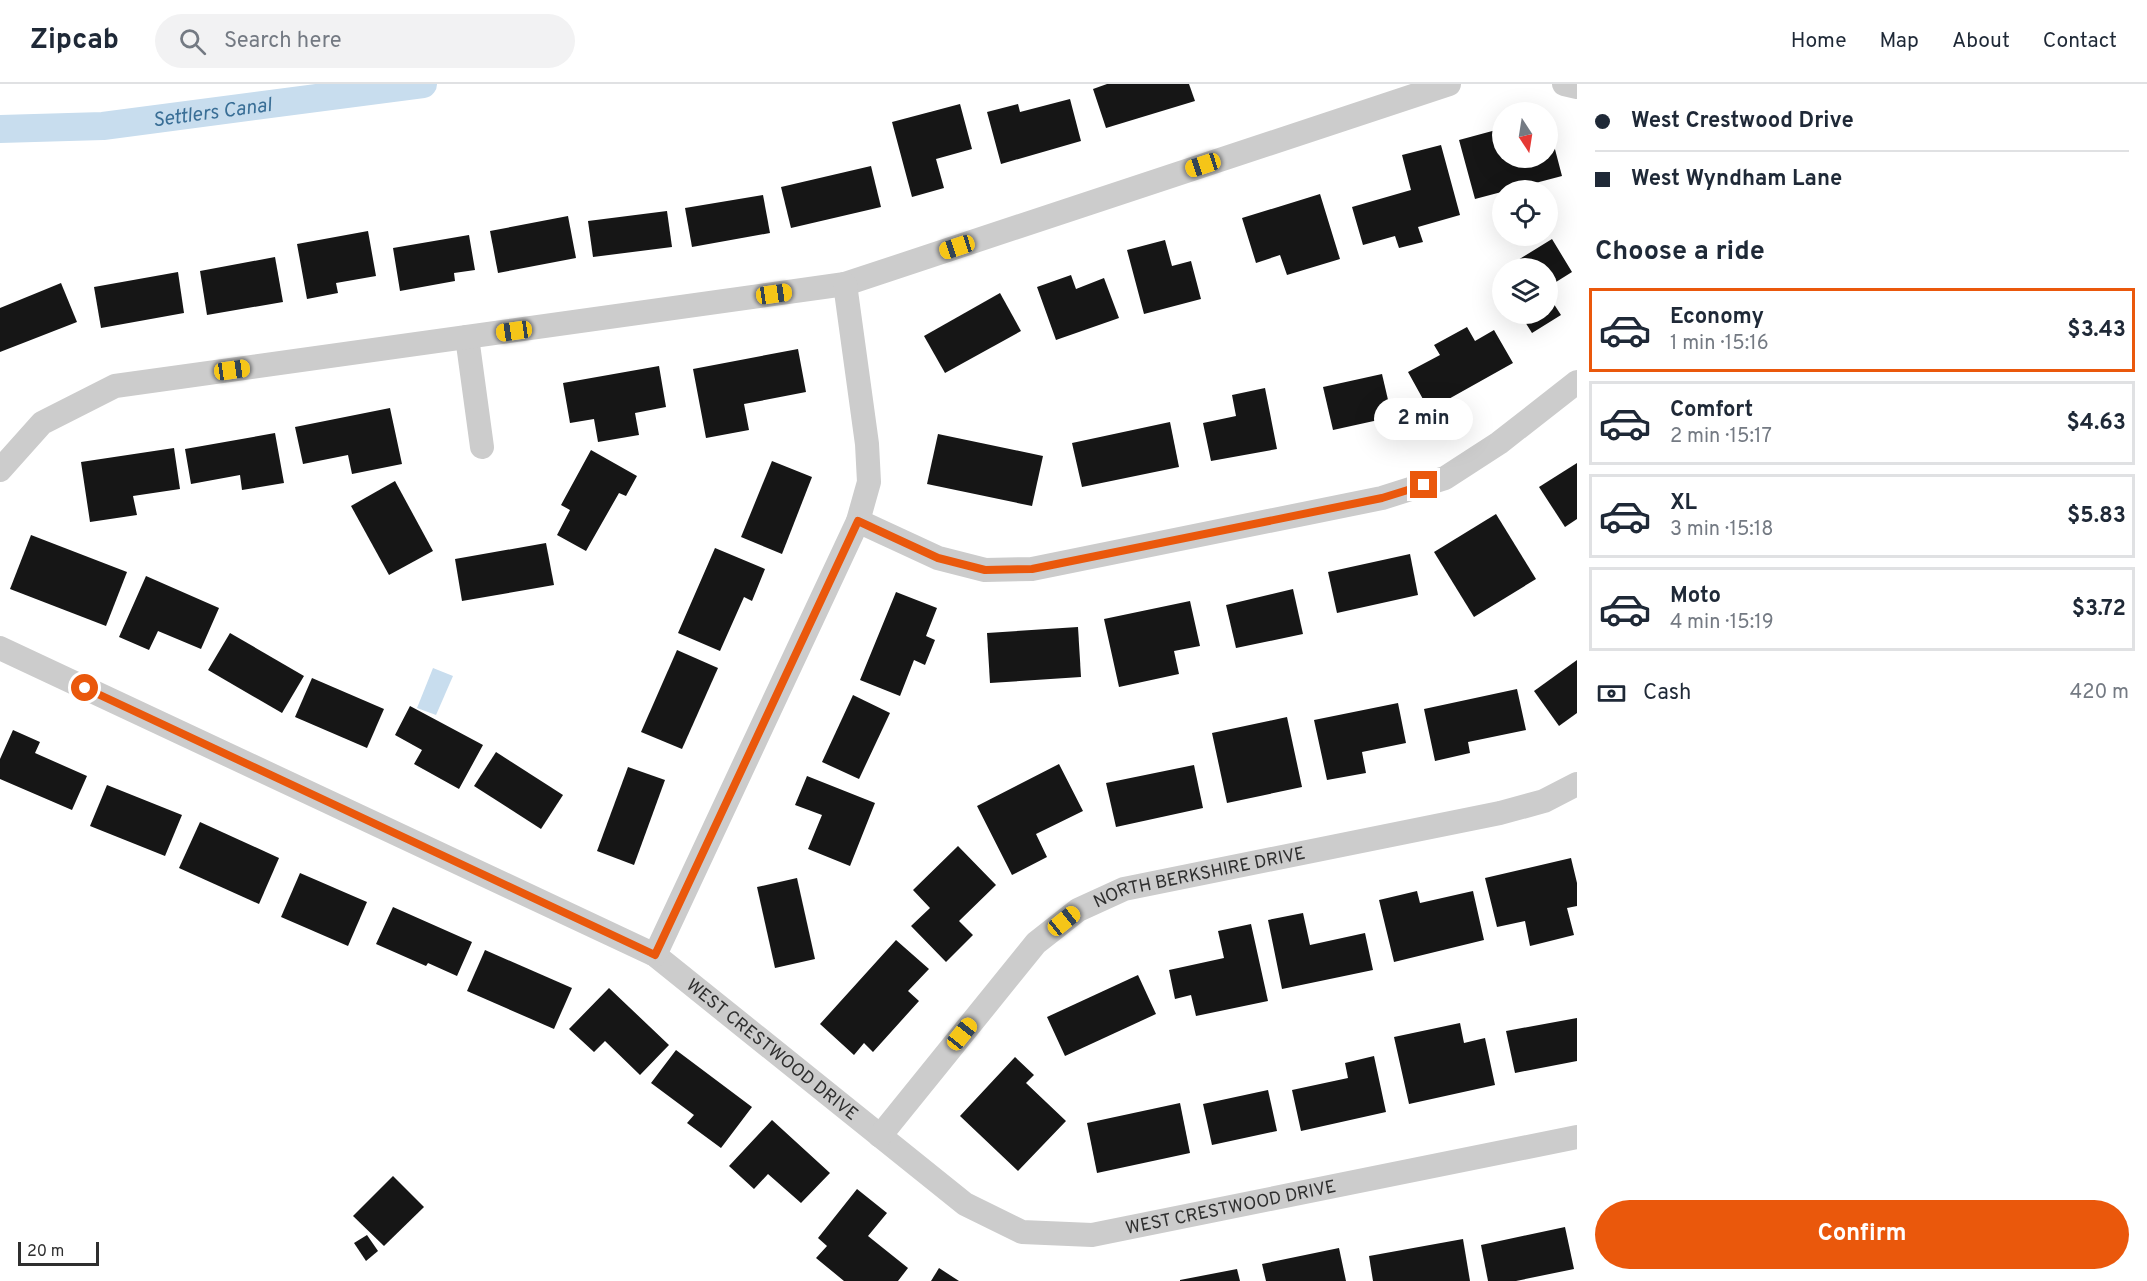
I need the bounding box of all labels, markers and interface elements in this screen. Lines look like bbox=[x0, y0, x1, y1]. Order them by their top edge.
search box bbox=[155, 14, 575, 68]
text: Zipcab bbox=[30, 23, 119, 59]
icon: search bbox=[176, 25, 209, 58]
text: Search here bbox=[224, 28, 341, 55]
text: Home bbox=[1791, 28, 1847, 55]
text: Map bbox=[1880, 28, 1919, 55]
text: About bbox=[1952, 28, 2010, 55]
text: Contact bbox=[2043, 28, 2117, 55]
water label: Settlers Canal bbox=[151, 93, 274, 134]
north arrow bbox=[1492, 102, 1558, 168]
map controls bbox=[1492, 102, 1558, 324]
text: West Crestwood Drive bbox=[1631, 108, 1854, 135]
car bbox=[1183, 151, 1223, 179]
text: West Wyndham Lane bbox=[1631, 166, 1842, 193]
button: locate bbox=[1492, 180, 1558, 246]
car bbox=[937, 233, 977, 261]
text: Choose a ride bbox=[1595, 235, 1765, 269]
button: layers bbox=[1492, 258, 1558, 324]
car bbox=[755, 283, 793, 305]
icon: car bbox=[1598, 303, 1652, 357]
text: Economy bbox=[1670, 304, 1764, 331]
text: $3.43 bbox=[2067, 317, 2126, 344]
car bbox=[495, 320, 533, 342]
text: 1 min · 15:16 bbox=[1670, 331, 1769, 357]
car bbox=[213, 359, 251, 381]
icon: car bbox=[1598, 396, 1652, 450]
text: Comfort bbox=[1670, 397, 1753, 424]
callout: 2 min bbox=[1374, 398, 1474, 440]
text: 2 min bbox=[1397, 406, 1450, 432]
text: $4.63 bbox=[2067, 410, 2126, 437]
text: 2 min · 15:17 bbox=[1670, 424, 1772, 450]
route end bbox=[1410, 471, 1437, 498]
icon: car bbox=[1598, 489, 1652, 543]
text: XL bbox=[1670, 490, 1697, 517]
text: $5.83 bbox=[2067, 503, 2126, 530]
text: 3 min · 15:18 bbox=[1670, 517, 1773, 543]
icon: car bbox=[1598, 582, 1652, 636]
text: Moto bbox=[1670, 583, 1721, 610]
text: $3.72 bbox=[2072, 596, 2126, 623]
text: 4 min · 15:19 bbox=[1670, 610, 1774, 636]
route start bbox=[71, 674, 98, 701]
icon: cash bbox=[1595, 677, 1628, 710]
text: Cash bbox=[1643, 680, 1692, 707]
text: 420 m bbox=[2070, 680, 2129, 706]
street label: NORTH BERKSHIRE DRIVE bbox=[1090, 843, 1307, 914]
car bbox=[1044, 903, 1084, 939]
street label: WEST CRESTWOOD DRIVE bbox=[681, 974, 862, 1127]
car bbox=[944, 1014, 980, 1054]
street label: WEST CRESTWOOD DRIVE bbox=[1124, 1176, 1338, 1241]
button: Confirm bbox=[1595, 1200, 2129, 1269]
scale bar bbox=[18, 1239, 99, 1266]
text: 20 m bbox=[27, 1242, 64, 1262]

